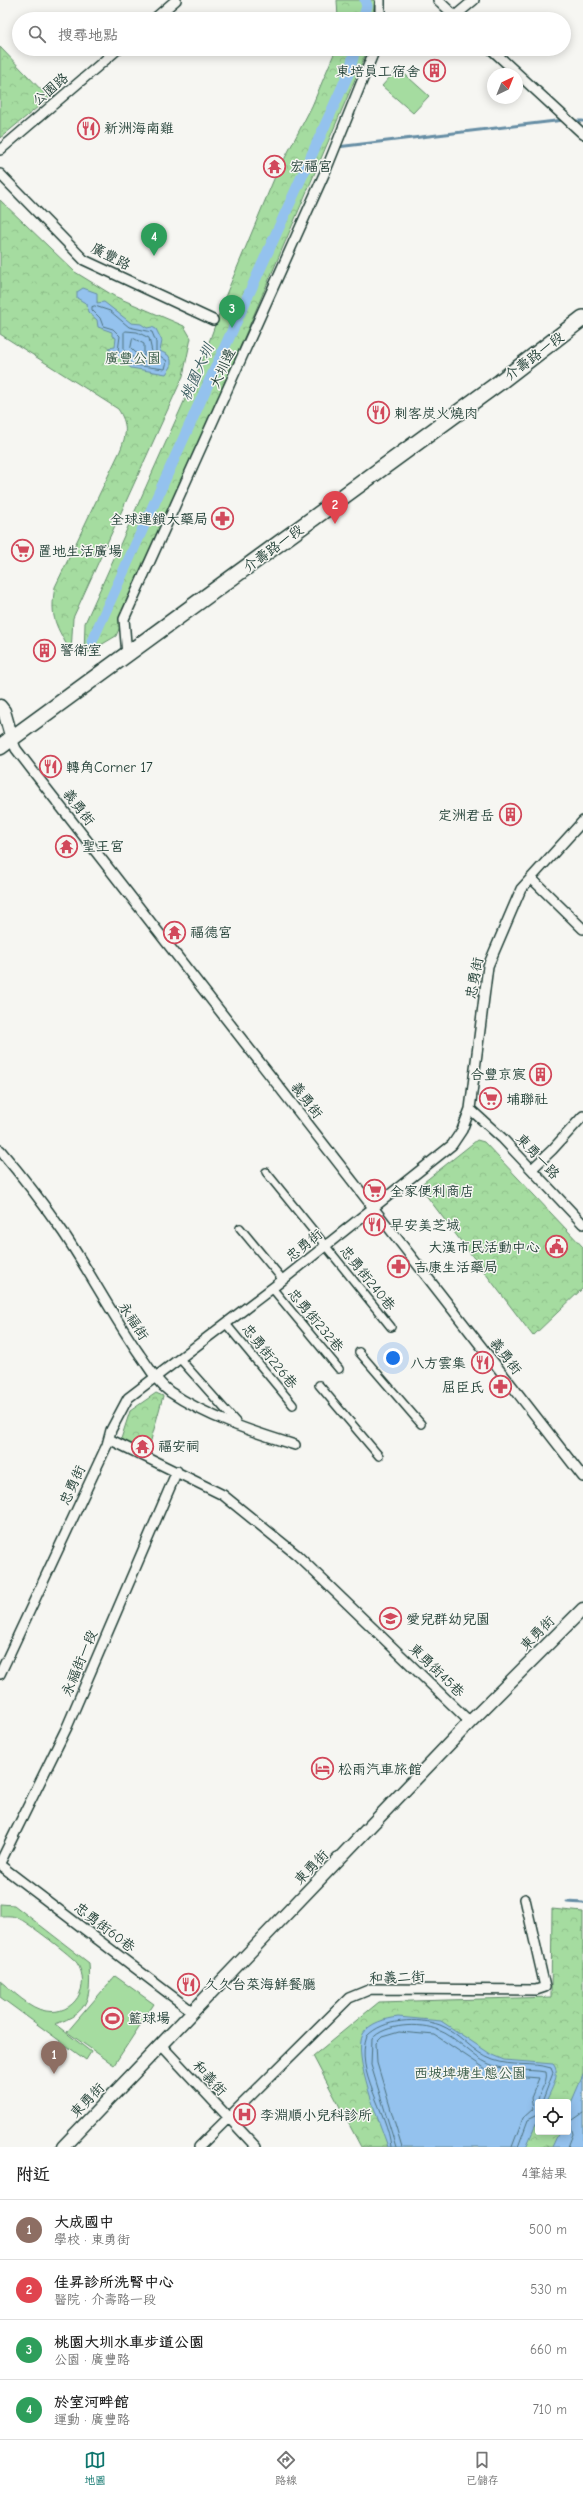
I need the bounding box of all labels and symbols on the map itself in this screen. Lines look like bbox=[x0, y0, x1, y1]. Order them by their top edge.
building icon: 東培員工宿舍 bbox=[422, 58, 448, 84]
place label: 東培員工宿舍 bbox=[336, 63, 420, 80]
north arrow bbox=[487, 68, 523, 104]
street label: 公園路 bbox=[29, 69, 72, 109]
restaurant icon: 新洲海南雞 bbox=[76, 115, 102, 141]
place label: 新洲海南雞 bbox=[104, 120, 174, 137]
temple icon: 宏福宮 bbox=[262, 153, 288, 179]
place label: 宏福宮 bbox=[290, 158, 332, 175]
pin: 4 bbox=[141, 223, 167, 256]
street label: 廣豐路 bbox=[88, 239, 133, 274]
pin: 3 bbox=[219, 295, 245, 328]
street label: 介壽路一段 bbox=[501, 329, 567, 384]
water label: 桃園大圳 bbox=[177, 339, 218, 403]
street label: 大圳邊 bbox=[206, 346, 239, 391]
park label: 廣豐公園 bbox=[105, 350, 161, 367]
restaurant icon: 刺客炭火燒肉 bbox=[365, 400, 391, 426]
place label: 刺客炭火燒肉 bbox=[394, 405, 478, 422]
pin: 2 bbox=[322, 491, 348, 524]
pharmacy icon: 全球連鎖大藥局 bbox=[210, 506, 236, 532]
place label: 全球連鎖大藥局 bbox=[110, 511, 208, 528]
street label: 介壽路一段 bbox=[240, 521, 307, 576]
supermarket icon: 置地生活廣場 bbox=[10, 538, 36, 564]
place label: 置地生活廣場 bbox=[38, 543, 122, 560]
building icon: 警衛室 bbox=[31, 637, 57, 663]
place label: 警衛室 bbox=[60, 642, 102, 659]
restaurant icon: 轉角Corner 17 bbox=[37, 754, 63, 780]
place label: 轉角Corner 17 bbox=[66, 759, 153, 776]
street label: 義勇街 bbox=[59, 786, 98, 829]
building icon: 定洲君岳 bbox=[497, 802, 523, 828]
place label: 定洲君岳 bbox=[438, 807, 494, 824]
temple icon: 聖王宮 bbox=[54, 833, 80, 859]
place label: 聖王宮 bbox=[82, 838, 124, 855]
temple icon: 福德宮 bbox=[161, 919, 187, 945]
place label: 福德宮 bbox=[190, 924, 232, 941]
street label: 忠勇街 bbox=[462, 956, 487, 1000]
building icon: 合豐京宸 bbox=[528, 1061, 554, 1087]
place label: 合豐京宸 bbox=[470, 1066, 526, 1083]
street label: 義勇街 bbox=[287, 1079, 326, 1122]
supermarket icon: 埔聯社 bbox=[478, 1086, 504, 1112]
place label: 埔聯社 bbox=[506, 1091, 548, 1108]
street label: 東勇一路 bbox=[512, 1130, 563, 1183]
supermarket icon: 全家便利商店 bbox=[362, 1178, 388, 1204]
place label: 全家便利商店 bbox=[390, 1183, 474, 1200]
restaurant icon: 早安美芝城 bbox=[361, 1212, 387, 1238]
place label: 早安美芝城 bbox=[390, 1217, 460, 1234]
street label: 忠勇街 bbox=[283, 1226, 326, 1265]
public building icon: 大漢市民活動中心 bbox=[543, 1234, 569, 1260]
place label: 大漢市民活動中心 bbox=[428, 1239, 540, 1256]
street label: 忠勇街240巷 bbox=[336, 1242, 400, 1315]
pharmacy icon: 吉康生活藥局 bbox=[385, 1254, 411, 1280]
place label: 吉康生活藥局 bbox=[414, 1259, 498, 1276]
street label: 忠勇街232巷 bbox=[284, 1285, 348, 1356]
street label: 永福街 bbox=[115, 1299, 152, 1344]
street label: 忠勇街226巷 bbox=[238, 1321, 301, 1393]
street label: 義勇街 bbox=[486, 1335, 525, 1378]
your location bbox=[383, 1348, 403, 1368]
restaurant icon: 八方雲集 bbox=[469, 1350, 495, 1376]
place label: 八方雲集 bbox=[410, 1355, 466, 1372]
pharmacy icon: 屈臣氏 bbox=[487, 1374, 513, 1400]
place label: 屈臣氏 bbox=[442, 1379, 484, 1396]
temple icon: 福安祠 bbox=[130, 1433, 156, 1459]
place label: 福安祠 bbox=[158, 1438, 200, 1455]
street label: 忠勇街 bbox=[56, 1463, 89, 1508]
school or university icon: 愛兒群幼兒園 bbox=[377, 1606, 403, 1632]
place label: 愛兒群幼兒園 bbox=[406, 1611, 490, 1628]
street label: 東勇街 bbox=[516, 1612, 558, 1654]
street label: 永福街一段 bbox=[58, 1628, 101, 1699]
street label: 東勇街45巷 bbox=[405, 1640, 469, 1702]
hotel icon: 松雨汽車旅館 bbox=[309, 1756, 335, 1782]
place label: 松雨汽車旅館 bbox=[338, 1761, 422, 1778]
street label: 東勇街 bbox=[291, 1846, 332, 1888]
street label: 忠勇街60巷 bbox=[71, 1899, 139, 1956]
street label: 和義二街 bbox=[369, 1968, 425, 1987]
restaurant icon: 久久台菜海鮮餐廳 bbox=[176, 1971, 202, 1997]
place label: 久久台菜海鮮餐廳 bbox=[204, 1976, 316, 1993]
sports icon: 籃球場 bbox=[99, 2005, 125, 2031]
place label: 籃球場 bbox=[128, 2010, 170, 2027]
pin: 1 bbox=[41, 2041, 67, 2074]
street label: 和義街 bbox=[189, 2057, 230, 2099]
park label: 西坡埤塘生態公園 bbox=[414, 2065, 526, 2082]
street label: 東勇街 bbox=[67, 2079, 108, 2121]
hospital icon: 李淵順小兒科診所 bbox=[232, 2102, 258, 2128]
place label: 李淵順小兒科診所 bbox=[260, 2107, 372, 2124]

